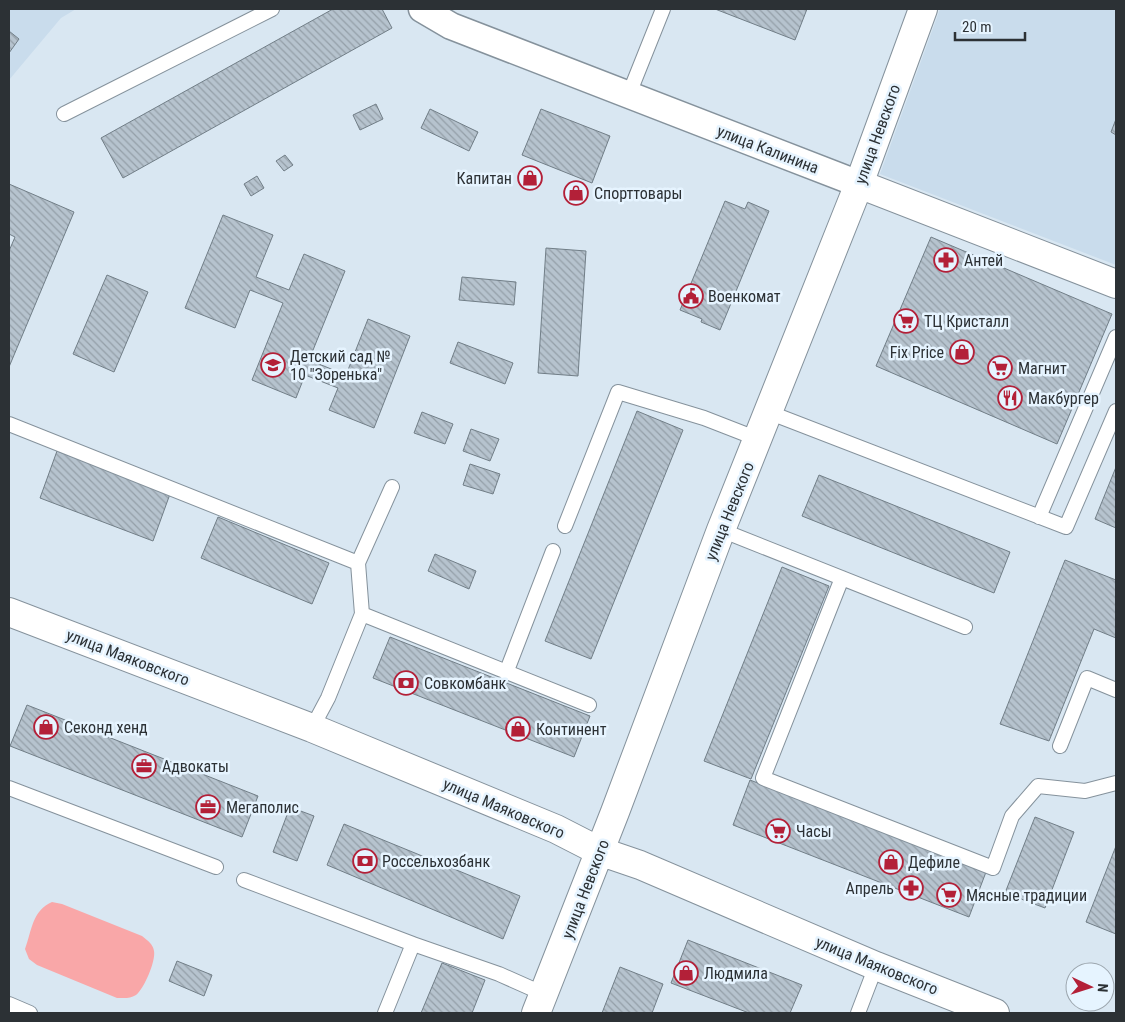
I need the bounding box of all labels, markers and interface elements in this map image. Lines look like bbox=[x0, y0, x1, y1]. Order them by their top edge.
scale bar bbox=[955, 10, 1025, 42]
text: 20 m bbox=[962, 18, 992, 36]
street label: улица Невского bbox=[851, 82, 904, 187]
street label: улица Калинина bbox=[714, 121, 821, 178]
shop icon: Капитан bbox=[517, 165, 543, 191]
place label: Капитан bbox=[457, 169, 512, 188]
shop icon: Спорттовары bbox=[563, 180, 589, 206]
place label: Спорттовары bbox=[594, 184, 682, 203]
pharmacy icon: Антей bbox=[933, 247, 959, 273]
place label: Антей bbox=[964, 251, 1003, 270]
public building icon: Военкомат bbox=[678, 283, 704, 309]
place label: Военкомат bbox=[708, 287, 781, 306]
supermarket icon: ТЦ Кристалл bbox=[893, 308, 919, 334]
place label: ТЦ Кристалл bbox=[924, 312, 1009, 331]
shop icon: Fix Price bbox=[949, 339, 975, 365]
place label: Fix Price bbox=[890, 343, 944, 362]
place label: Детский сад № 10 "Зоренька" bbox=[290, 347, 391, 384]
school or university icon: Детский сад № 10 "Зоренька" bbox=[260, 352, 286, 378]
supermarket icon: Магнит bbox=[987, 355, 1013, 381]
place label: Магнит bbox=[1018, 359, 1067, 378]
restaurant icon: Макбургер bbox=[997, 385, 1023, 411]
place label: Макбургер bbox=[1028, 389, 1099, 408]
street label: улица Невского bbox=[701, 459, 758, 563]
street label: улица Маяковского bbox=[64, 625, 192, 690]
bank icon: Совкомбанк bbox=[393, 670, 419, 696]
place label: Совкомбанк bbox=[424, 674, 507, 693]
shop icon: Секонд хенд bbox=[33, 714, 59, 740]
shop icon: Континент bbox=[505, 716, 531, 742]
place label: Секонд хенд bbox=[64, 718, 148, 737]
place label: Континент bbox=[536, 720, 607, 739]
office icon: Адвокаты bbox=[131, 753, 157, 779]
place label: Адвокаты bbox=[162, 757, 229, 776]
street label: улица Маяковского bbox=[440, 774, 567, 843]
office icon: Мегаполис bbox=[195, 794, 221, 820]
place label: Мегаполис bbox=[226, 798, 299, 817]
supermarket icon: Часы bbox=[765, 818, 791, 844]
place label: Часы bbox=[796, 822, 832, 841]
street label: улица Невского bbox=[558, 837, 613, 941]
bank icon: Россельхозбанк bbox=[352, 848, 378, 874]
shop icon: Дефиле bbox=[878, 849, 904, 875]
place label: Россельхозбанк bbox=[382, 852, 490, 871]
place label: Дефиле bbox=[908, 853, 960, 872]
pharmacy icon: Апрель bbox=[898, 875, 924, 901]
place label: Апрель bbox=[845, 879, 894, 898]
supermarket icon: Мясные традиции bbox=[936, 882, 962, 908]
place label: Мясные традиции bbox=[966, 886, 1087, 905]
street label: улица Маяковского bbox=[813, 932, 941, 999]
shop icon: Людмила bbox=[673, 960, 699, 986]
north arrow bbox=[1065, 962, 1115, 1012]
place label: Людмила bbox=[704, 964, 768, 983]
text: N bbox=[1095, 983, 1111, 993]

